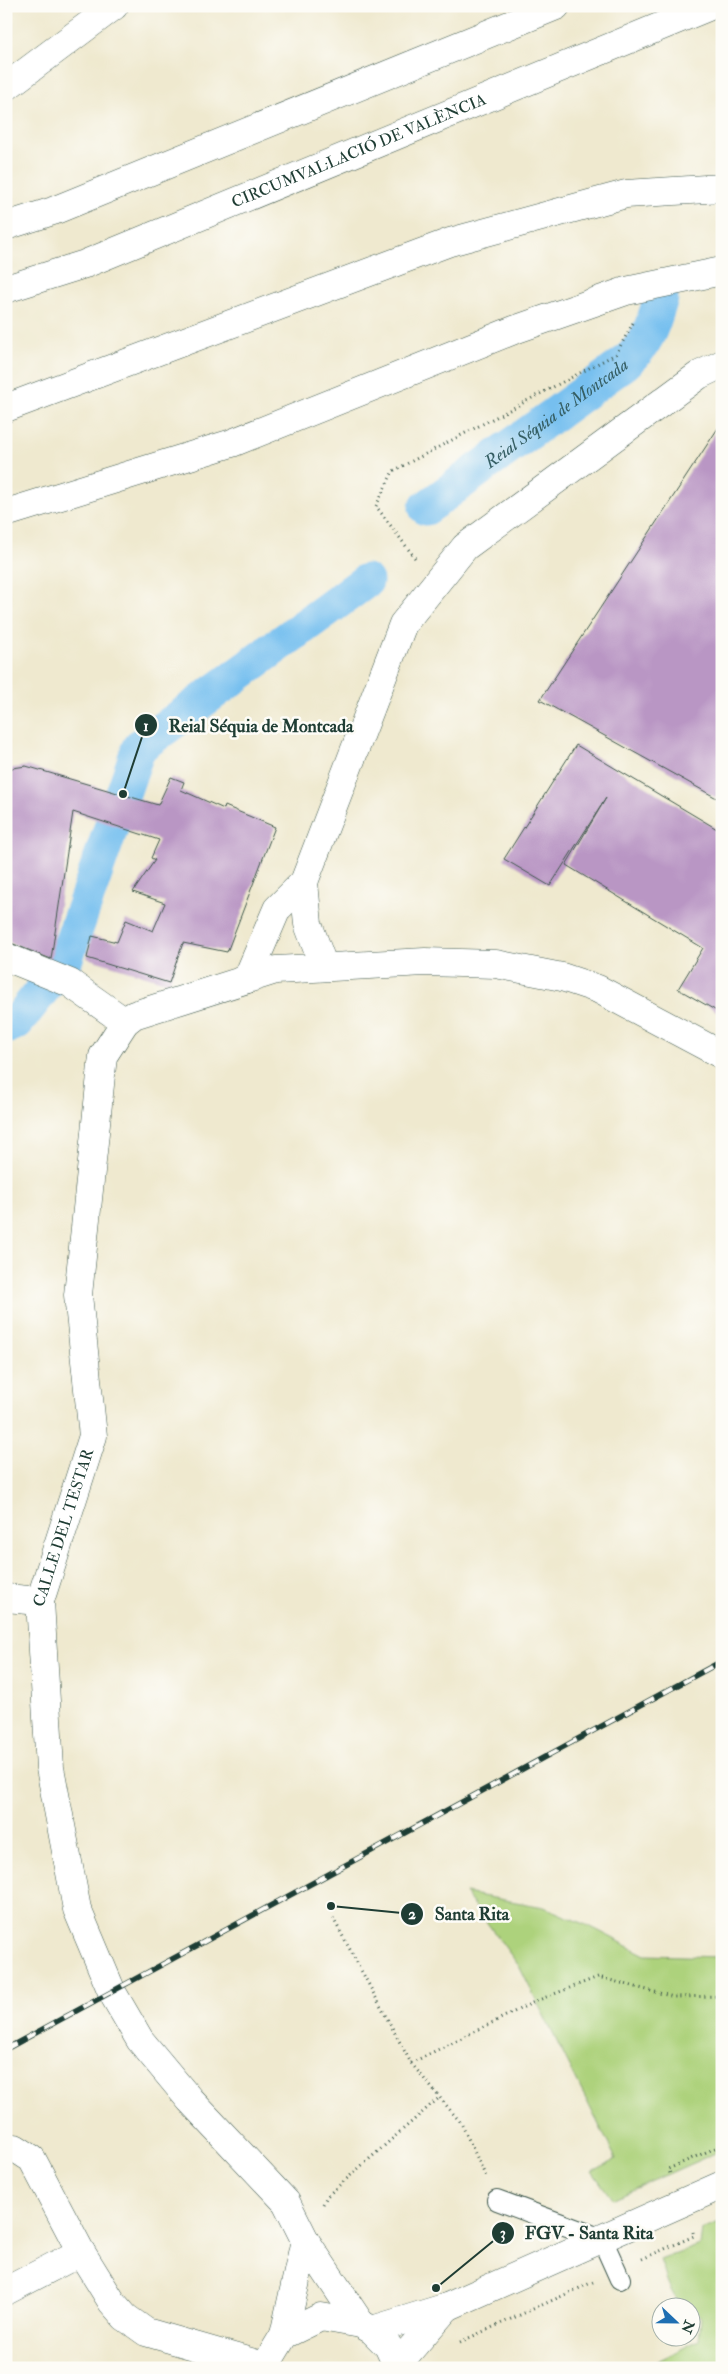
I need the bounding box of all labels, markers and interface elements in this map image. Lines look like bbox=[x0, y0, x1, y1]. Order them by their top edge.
street label: CIRCUMVAL·LACIÓ DE VALÈNCIA bbox=[228, 90, 489, 212]
water label: Reial Séquia de Montcada bbox=[479, 353, 633, 474]
callout: Reial Séquia de Montcada bbox=[133, 709, 363, 742]
text: Reial Séquia de Montcada bbox=[169, 715, 354, 738]
text: 1 bbox=[143, 717, 149, 736]
street label: CALLE DEL TESTAR bbox=[29, 1446, 98, 1609]
callout: Santa Rita bbox=[400, 1898, 519, 1931]
text: Santa Rita bbox=[435, 1903, 510, 1926]
text: 2 bbox=[408, 1905, 416, 1924]
callout: FGV - Santa Rita bbox=[490, 2216, 664, 2249]
text: FGV - Santa Rita bbox=[525, 2222, 654, 2245]
text: 3 bbox=[500, 2224, 506, 2243]
north arrow bbox=[650, 2296, 700, 2346]
text: N bbox=[677, 2317, 698, 2336]

